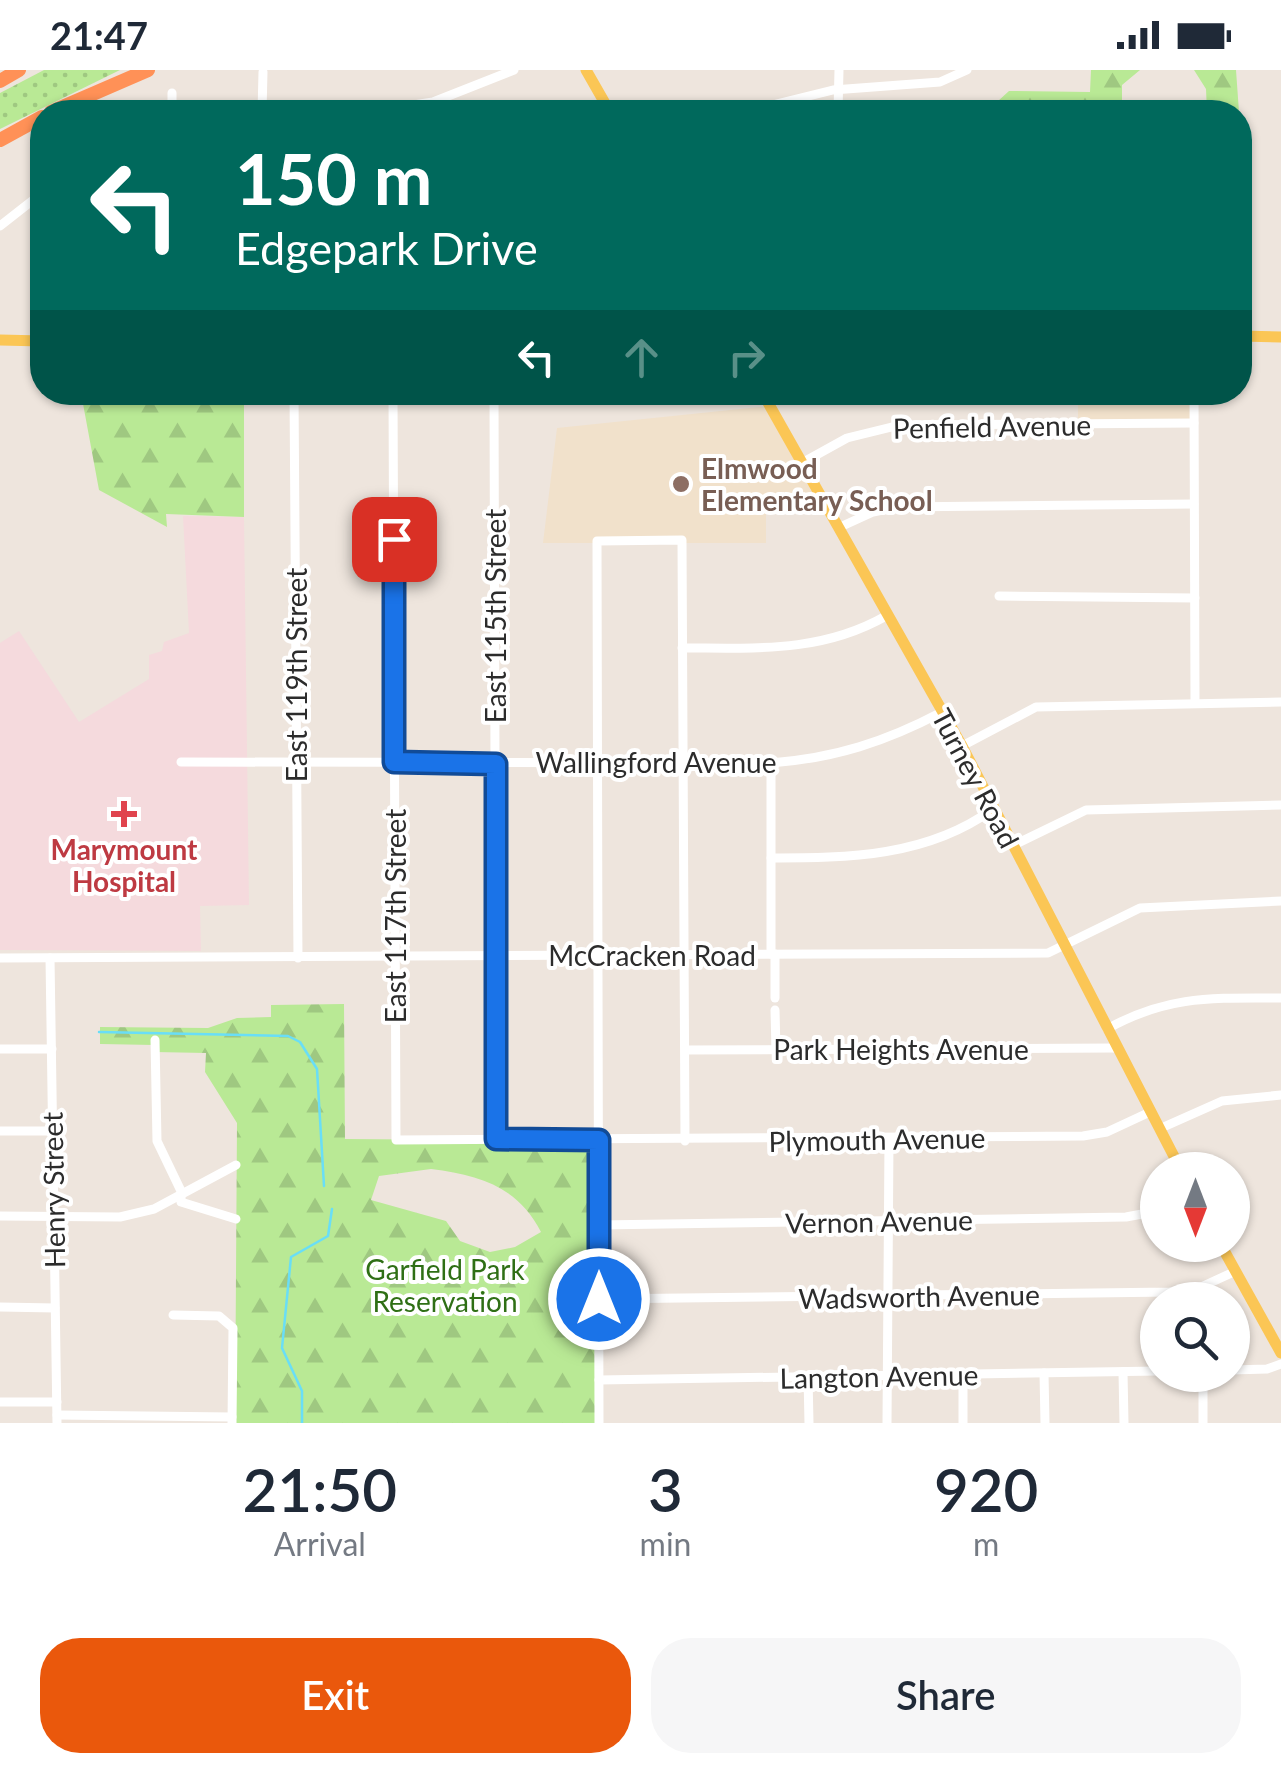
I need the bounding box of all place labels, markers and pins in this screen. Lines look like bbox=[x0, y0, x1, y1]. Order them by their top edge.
place label: Elmwood Elementary School bbox=[701, 451, 933, 517]
marker: Elmwood Elementary School bbox=[670, 473, 692, 495]
pin bbox=[352, 497, 437, 582]
marker: Marymount Hospital bbox=[111, 801, 137, 827]
place label: Marymount Hospital bbox=[51, 832, 198, 898]

